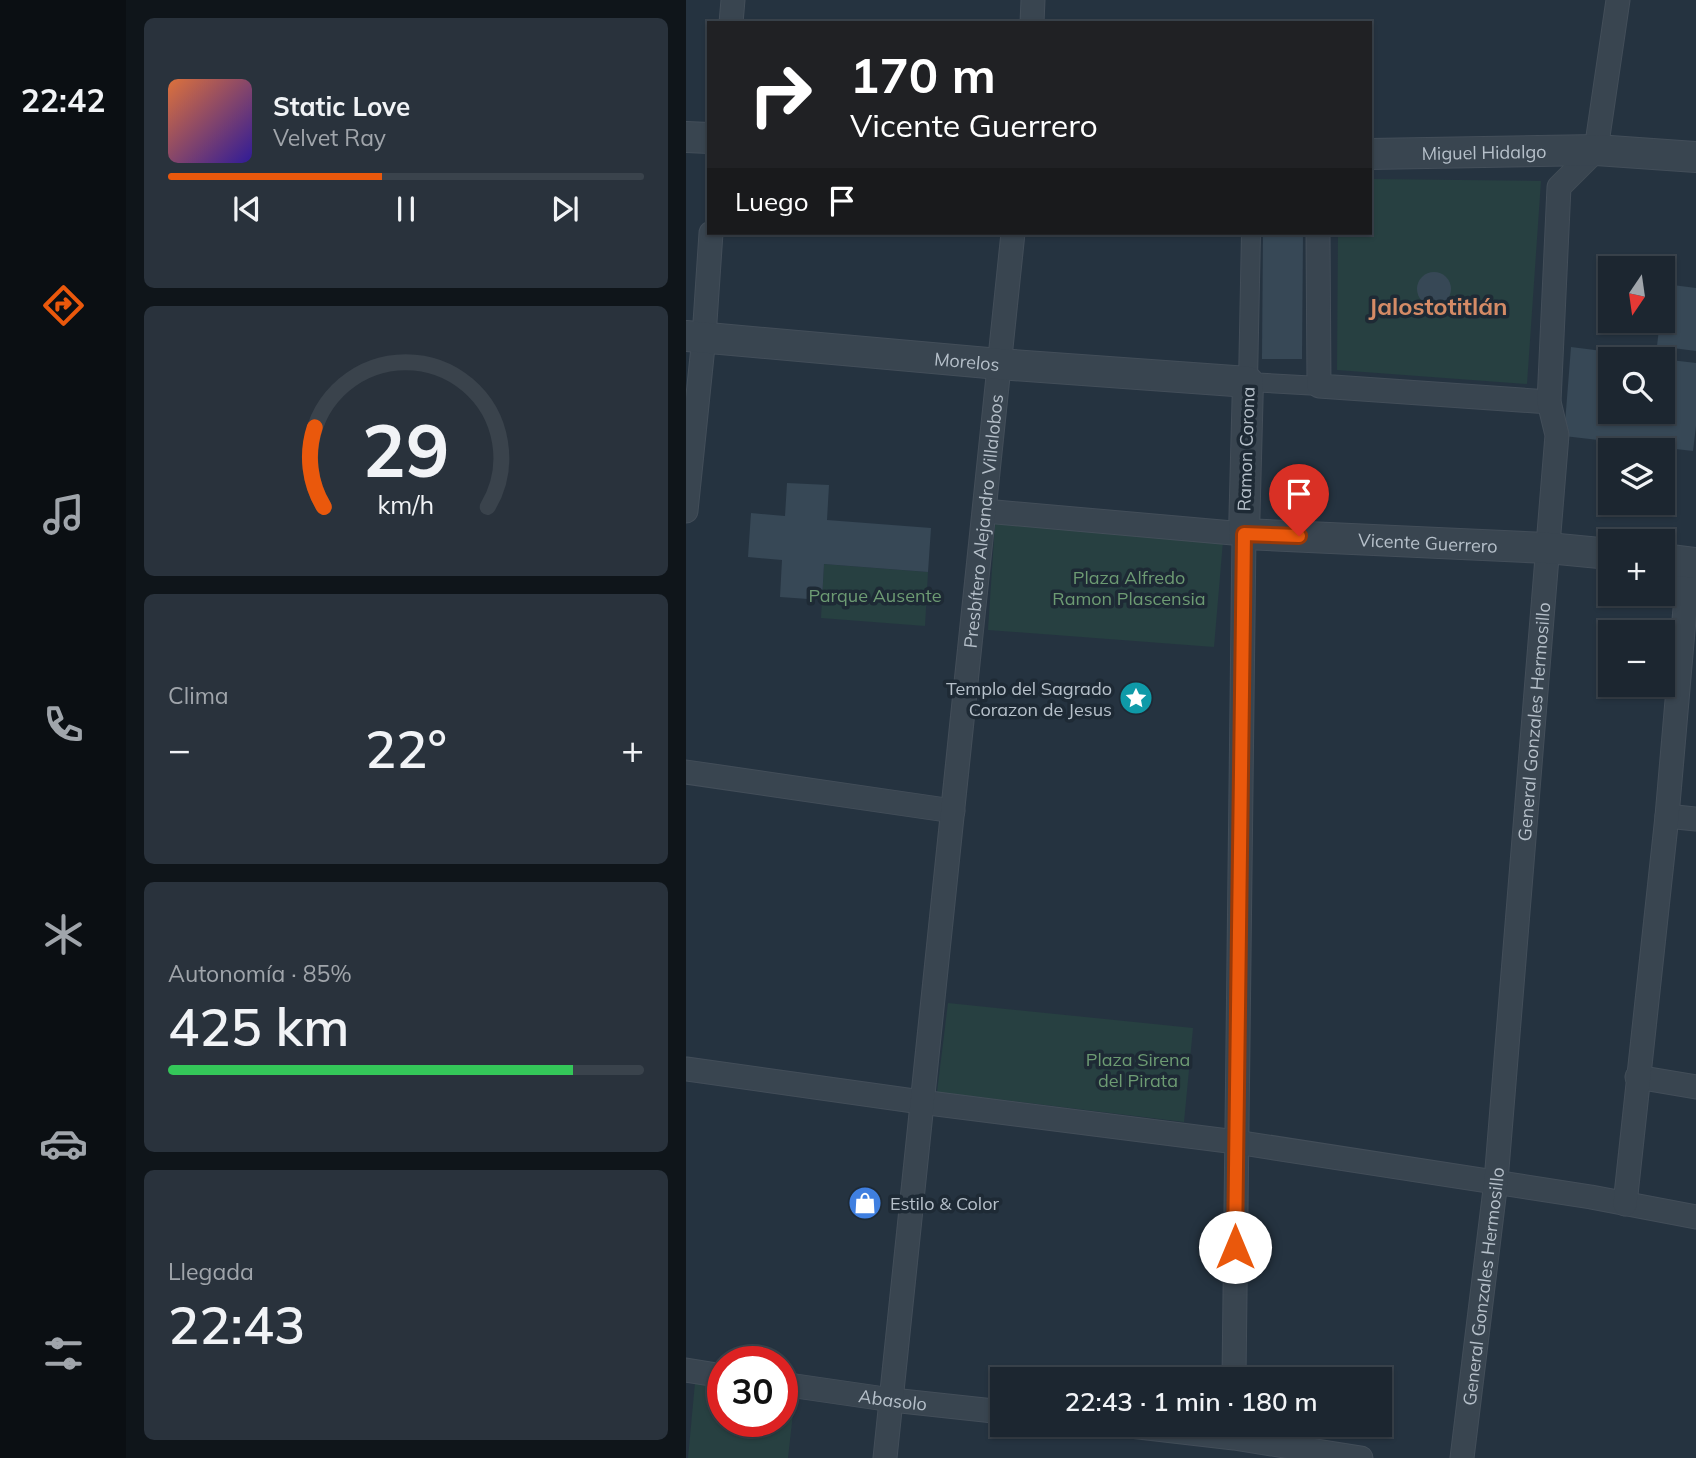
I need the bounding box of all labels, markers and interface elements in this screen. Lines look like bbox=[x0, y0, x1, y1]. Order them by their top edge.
text: 170 m bbox=[850, 44, 996, 105]
icon: right bbox=[735, 49, 826, 140]
text: 22:42 bbox=[21, 80, 105, 120]
text: Static Love bbox=[273, 90, 410, 123]
text: Vicente Guerrero bbox=[850, 105, 1098, 145]
text: Velvet Ray bbox=[273, 123, 386, 152]
street label: Miguel Hidalgo bbox=[1421, 139, 1547, 165]
icon: arrive bbox=[823, 182, 861, 220]
text: Luego bbox=[735, 185, 809, 218]
icon: previous bbox=[228, 190, 266, 228]
icon: pause bbox=[387, 190, 425, 228]
icon: next bbox=[546, 190, 584, 228]
north arrow bbox=[1598, 256, 1675, 332]
map controls bbox=[1598, 256, 1675, 697]
icon: directions bbox=[39, 281, 88, 330]
district label: Jalostotitlán bbox=[1368, 291, 1508, 321]
street label: Morelos bbox=[933, 347, 1001, 376]
button: search bbox=[1598, 347, 1675, 424]
street label: Ramon Corona bbox=[1232, 386, 1260, 512]
street label: Presbítero Alejandro Villalobos bbox=[958, 393, 1008, 649]
text: 29 bbox=[362, 404, 450, 495]
button: layers bbox=[1598, 438, 1675, 515]
pin bbox=[1269, 464, 1329, 536]
icon: arrive bbox=[1280, 475, 1318, 513]
text: km/h bbox=[378, 489, 434, 520]
icon: music bbox=[39, 490, 88, 539]
street label: Vicente Guerrero bbox=[1358, 528, 1498, 557]
button: + bbox=[1598, 529, 1675, 606]
park label: Plaza Alfredo Ramon Plascensia bbox=[1052, 566, 1206, 610]
park label: Parque Ausente bbox=[808, 584, 942, 607]
street label: General Gonzales Hermosillo bbox=[1512, 601, 1555, 842]
button: − bbox=[1598, 620, 1675, 697]
place label: Templo del Sagrado Corazon de Jesus bbox=[946, 677, 1112, 721]
place icon: Templo del Sagrado Corazon de Jesus bbox=[1117, 679, 1155, 717]
text: Clima bbox=[168, 681, 229, 710]
icon: phone bbox=[39, 700, 88, 749]
text: 22° bbox=[365, 716, 447, 781]
text: − bbox=[168, 725, 191, 773]
text: + bbox=[621, 725, 644, 773]
icon: climate bbox=[39, 910, 88, 959]
text: Autonomía · 85% bbox=[168, 959, 352, 988]
text: 425 km bbox=[168, 994, 349, 1059]
park label: Plaza Sirena del Pirata bbox=[1086, 1048, 1190, 1092]
icon: car bbox=[39, 1119, 88, 1168]
street label: General Gonzales Hermosillo bbox=[1457, 1166, 1509, 1407]
shop icon: Estilo & Color bbox=[846, 1184, 884, 1222]
place label: Estilo & Color bbox=[890, 1192, 999, 1215]
position arrow bbox=[1198, 1210, 1272, 1284]
text: Llegada bbox=[168, 1257, 254, 1286]
text: 22:43 bbox=[168, 1292, 305, 1357]
icon: filters bbox=[39, 1329, 88, 1378]
speed limit sign: 30 bbox=[707, 1346, 798, 1437]
street label: Abasolo bbox=[857, 1384, 928, 1415]
text: 22:43 · 1 min · 180 m bbox=[1064, 1385, 1318, 1418]

